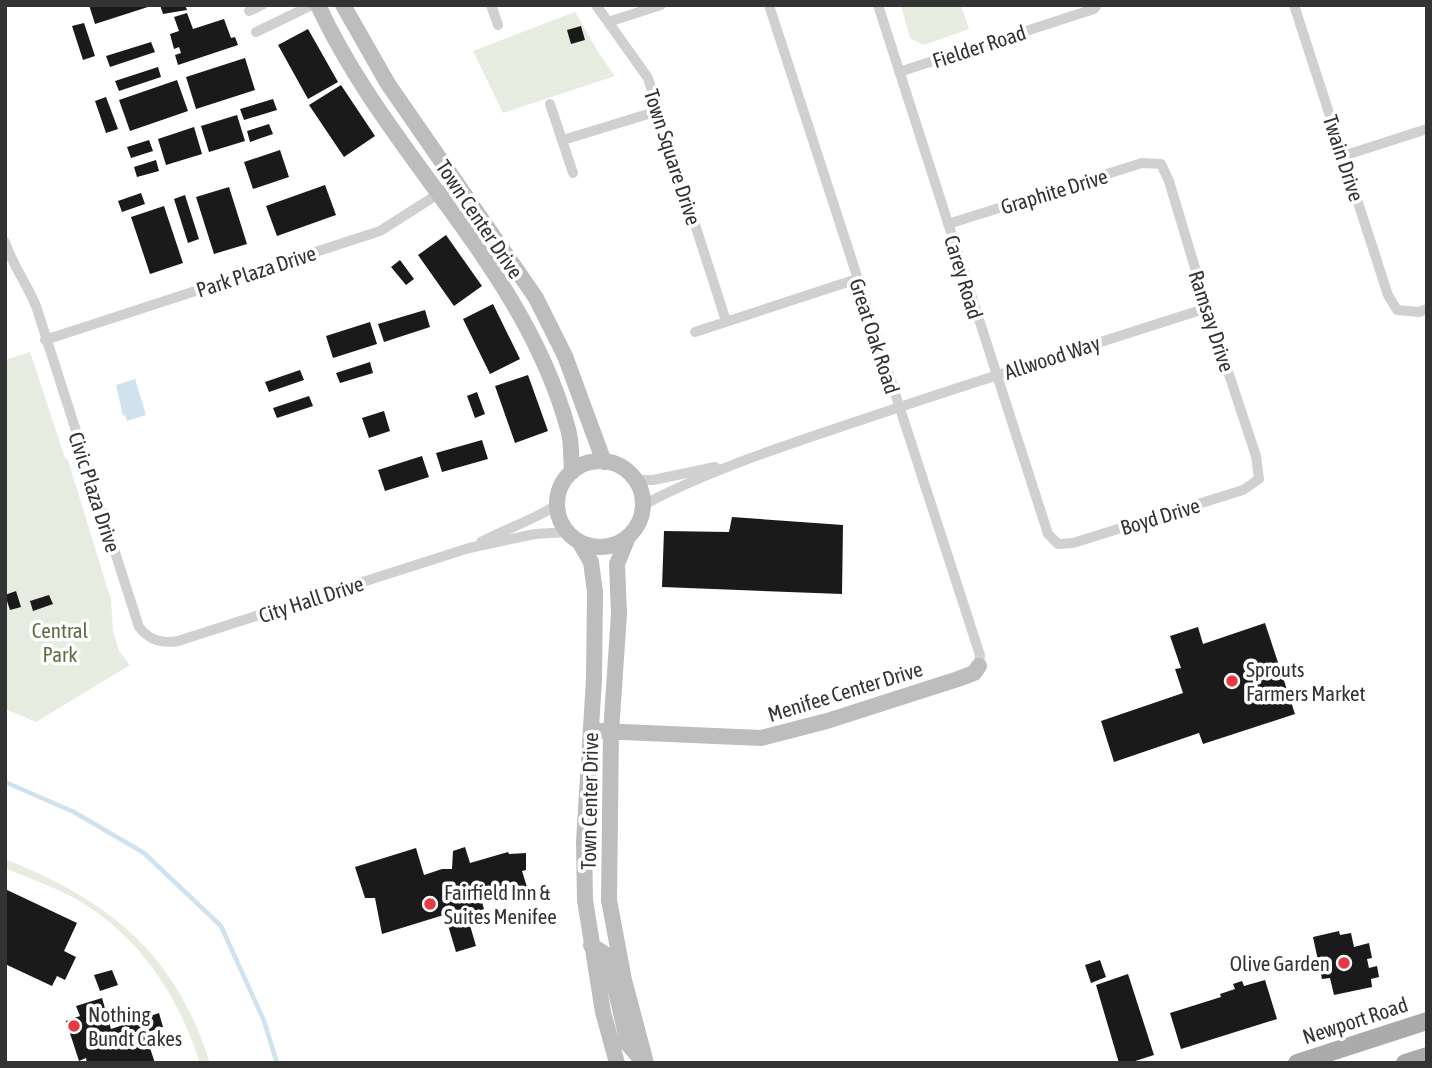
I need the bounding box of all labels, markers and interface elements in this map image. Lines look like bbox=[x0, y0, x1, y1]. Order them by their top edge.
street label: Fielder Road bbox=[929, 20, 1029, 72]
street label: Town Square Drive bbox=[640, 86, 706, 228]
street label: Twain Drive bbox=[1319, 112, 1369, 204]
street label: Town Center Drive bbox=[432, 155, 528, 283]
street label: Graphite Drive bbox=[998, 163, 1110, 219]
street label: Carey Road bbox=[940, 232, 988, 322]
street label: Park Plaza Drive bbox=[193, 240, 319, 302]
street label: Ramsay Drive bbox=[1184, 267, 1240, 375]
street label: Great Oak Road bbox=[845, 275, 905, 397]
street label: Allwood Way bbox=[1001, 330, 1103, 384]
street label: Civic Plaza Drive bbox=[64, 429, 126, 555]
street label: Boyd Drive bbox=[1117, 493, 1203, 539]
street label: City Hall Drive bbox=[256, 571, 366, 627]
park label: Central Park bbox=[32, 618, 89, 666]
street label: Menifee Center Drive bbox=[765, 656, 925, 726]
place label: Sprouts Farmers Market bbox=[1246, 657, 1366, 705]
marker: Sprouts Farmers Market bbox=[1224, 673, 1240, 689]
street label: Town Center Drive bbox=[576, 732, 602, 870]
place label: Fairfield Inn & Suites Menifee bbox=[444, 880, 557, 928]
marker: Fairfield Inn & Suites Menifee bbox=[422, 896, 438, 912]
place label: Olive Garden bbox=[1230, 951, 1330, 975]
marker: Olive Garden bbox=[1336, 955, 1352, 971]
street label: Newport Road bbox=[1299, 992, 1411, 1048]
place label: Nothing Bundt Cakes bbox=[88, 1002, 182, 1050]
marker: Nothing Bundt Cakes bbox=[66, 1018, 82, 1034]

